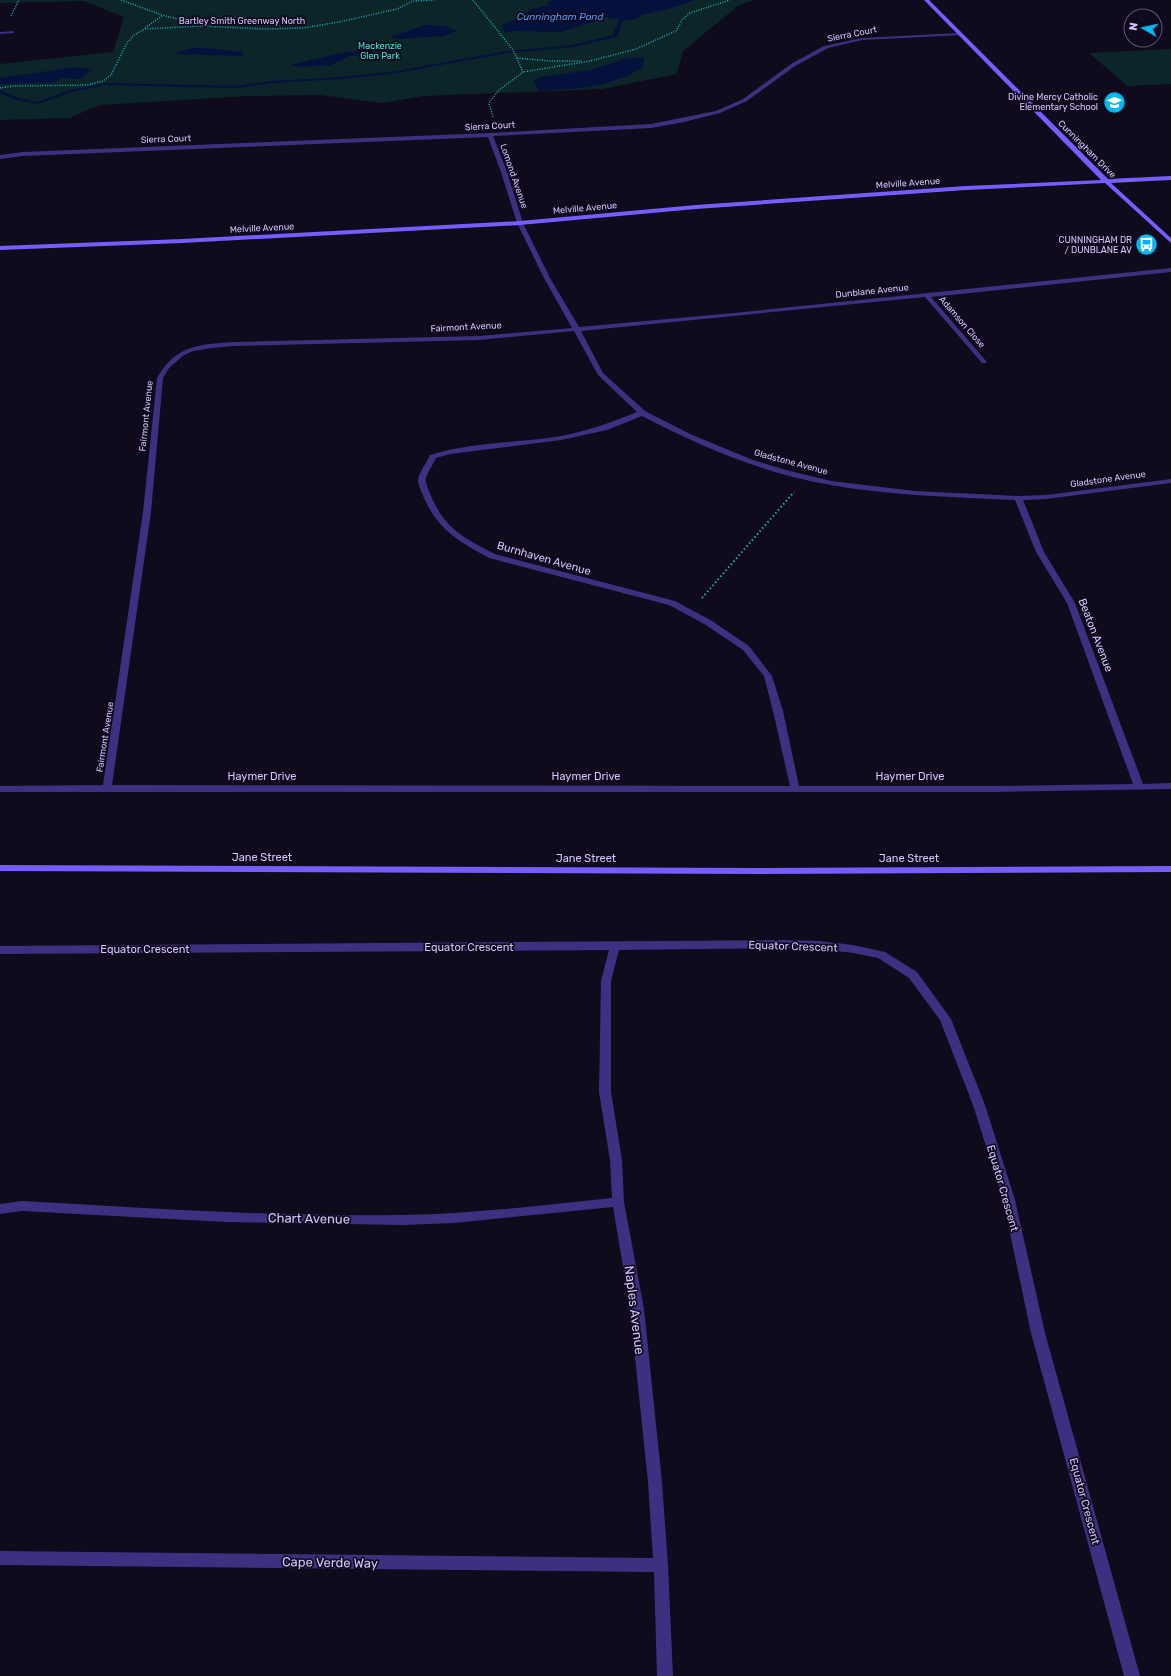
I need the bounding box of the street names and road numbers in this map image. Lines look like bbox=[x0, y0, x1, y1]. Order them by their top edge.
street label: Bartley Smith Greenway North bbox=[179, 16, 305, 26]
street label: Sierra Court bbox=[826, 24, 878, 44]
street label: Cunningham Drive bbox=[1056, 118, 1118, 180]
street label: Sierra Court bbox=[465, 120, 516, 132]
street label: Sierra Court bbox=[141, 133, 192, 145]
street label: Lomond Avenue bbox=[498, 142, 530, 210]
street label: Melville Avenue bbox=[876, 176, 940, 190]
street label: Melville Avenue bbox=[552, 200, 618, 216]
street label: Melville Avenue bbox=[230, 221, 294, 235]
street label: Dunblane Avenue bbox=[835, 282, 909, 300]
street label: Adamson Close bbox=[937, 294, 987, 350]
street label: Fairmont Avenue bbox=[430, 320, 502, 334]
street label: Fairmont Avenue bbox=[137, 380, 155, 452]
street label: Gladstone Avenue bbox=[753, 447, 829, 477]
street label: Gladstone Avenue bbox=[1070, 469, 1146, 489]
street label: Burnhaven Avenue bbox=[495, 539, 592, 578]
street label: Beaton Avenue bbox=[1076, 597, 1116, 674]
street label: Fairmont Avenue bbox=[94, 701, 116, 773]
street label: Haymer Drive bbox=[228, 770, 296, 783]
street label: Haymer Drive bbox=[552, 770, 620, 783]
street label: Haymer Drive bbox=[876, 770, 944, 783]
street label: Jane Street bbox=[232, 851, 293, 864]
street label: Jane Street bbox=[556, 852, 617, 865]
street label: Jane Street bbox=[879, 852, 940, 865]
street label: Equator Crescent bbox=[748, 938, 839, 955]
street label: Equator Crescent bbox=[424, 941, 514, 954]
street label: Equator Crescent bbox=[100, 943, 190, 956]
street label: Equator Crescent bbox=[984, 1143, 1021, 1234]
street label: Chart Avenue bbox=[268, 1210, 350, 1227]
street label: Naples Avenue bbox=[622, 1265, 647, 1355]
street label: Equator Crescent bbox=[1067, 1456, 1103, 1547]
street label: Cape Verde Way bbox=[282, 1554, 378, 1571]

